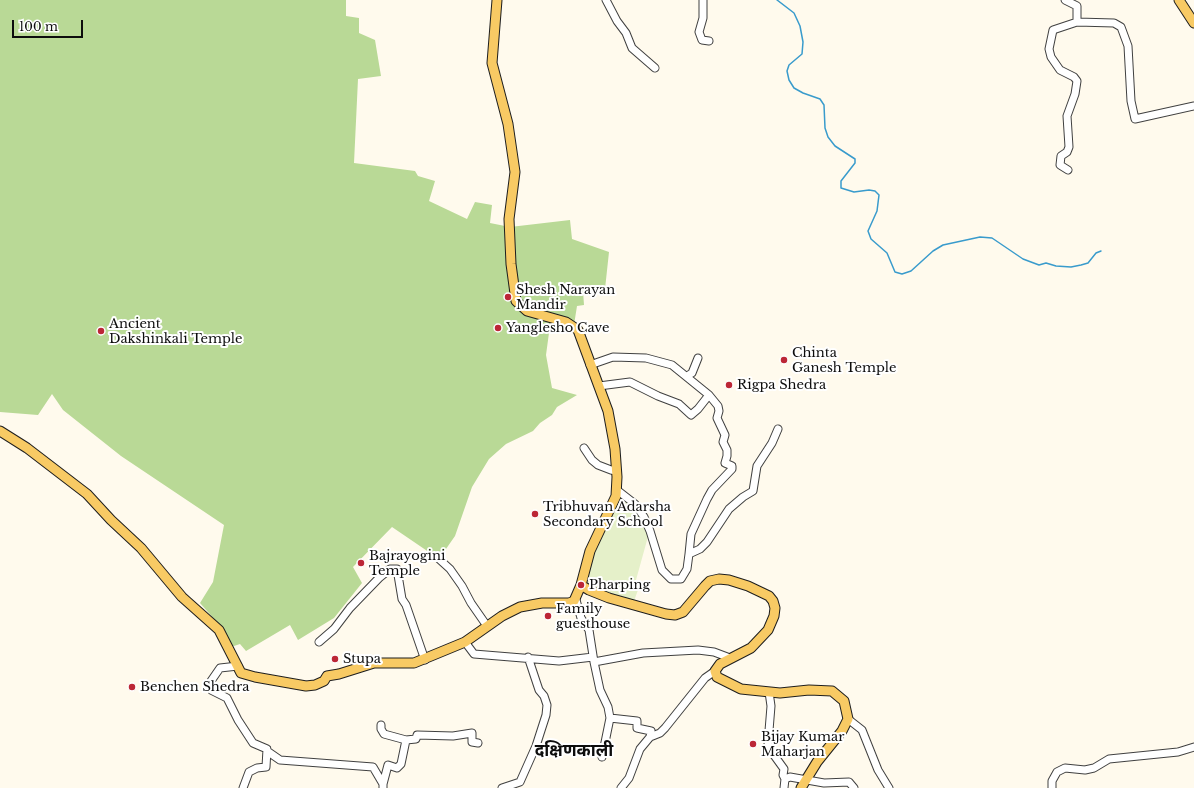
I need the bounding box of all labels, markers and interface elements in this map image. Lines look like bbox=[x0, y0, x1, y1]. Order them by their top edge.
scale bar bbox=[14, 12, 85, 38]
text: 100 m bbox=[19, 19, 58, 34]
place label: Shesh Narayan Mandir bbox=[516, 282, 615, 313]
marker: Shesh Narayan Mandir bbox=[503, 292, 513, 302]
place label: Ancient Dakshinkali Temple bbox=[109, 316, 242, 347]
place label: Yanglesho Cave bbox=[506, 320, 609, 336]
marker: Yanglesho Cave bbox=[493, 323, 503, 333]
marker: Ancient Dakshinkali Temple bbox=[96, 326, 106, 336]
place label: Chinta Ganesh Temple bbox=[792, 345, 896, 376]
marker: Chinta Ganesh Temple bbox=[779, 355, 789, 365]
place label: Rigpa Shedra bbox=[737, 377, 826, 393]
marker: Rigpa Shedra bbox=[724, 380, 734, 390]
place label: Tribhuvan Adarsha Secondary School bbox=[543, 499, 671, 530]
marker: Tribhuvan Adarsha Secondary School bbox=[530, 509, 540, 519]
place label: Bajrayogini Temple bbox=[369, 548, 445, 579]
marker: Bajrayogini Temple bbox=[356, 558, 366, 568]
place label: Pharping bbox=[589, 577, 650, 593]
marker: Pharping bbox=[576, 580, 586, 590]
place label: Family guesthouse bbox=[556, 601, 630, 632]
marker: Family guesthouse bbox=[543, 611, 553, 621]
place label: Stupa bbox=[343, 651, 381, 667]
marker: Stupa bbox=[330, 654, 340, 664]
place label: Benchen Shedra bbox=[140, 679, 249, 695]
marker: Benchen Shedra bbox=[127, 682, 137, 692]
place label: Bijay Kumar Maharjan bbox=[761, 729, 844, 760]
marker: Bijay Kumar Maharjan bbox=[748, 739, 758, 749]
district label: दक्षि‍णकाली bbox=[535, 741, 613, 761]

